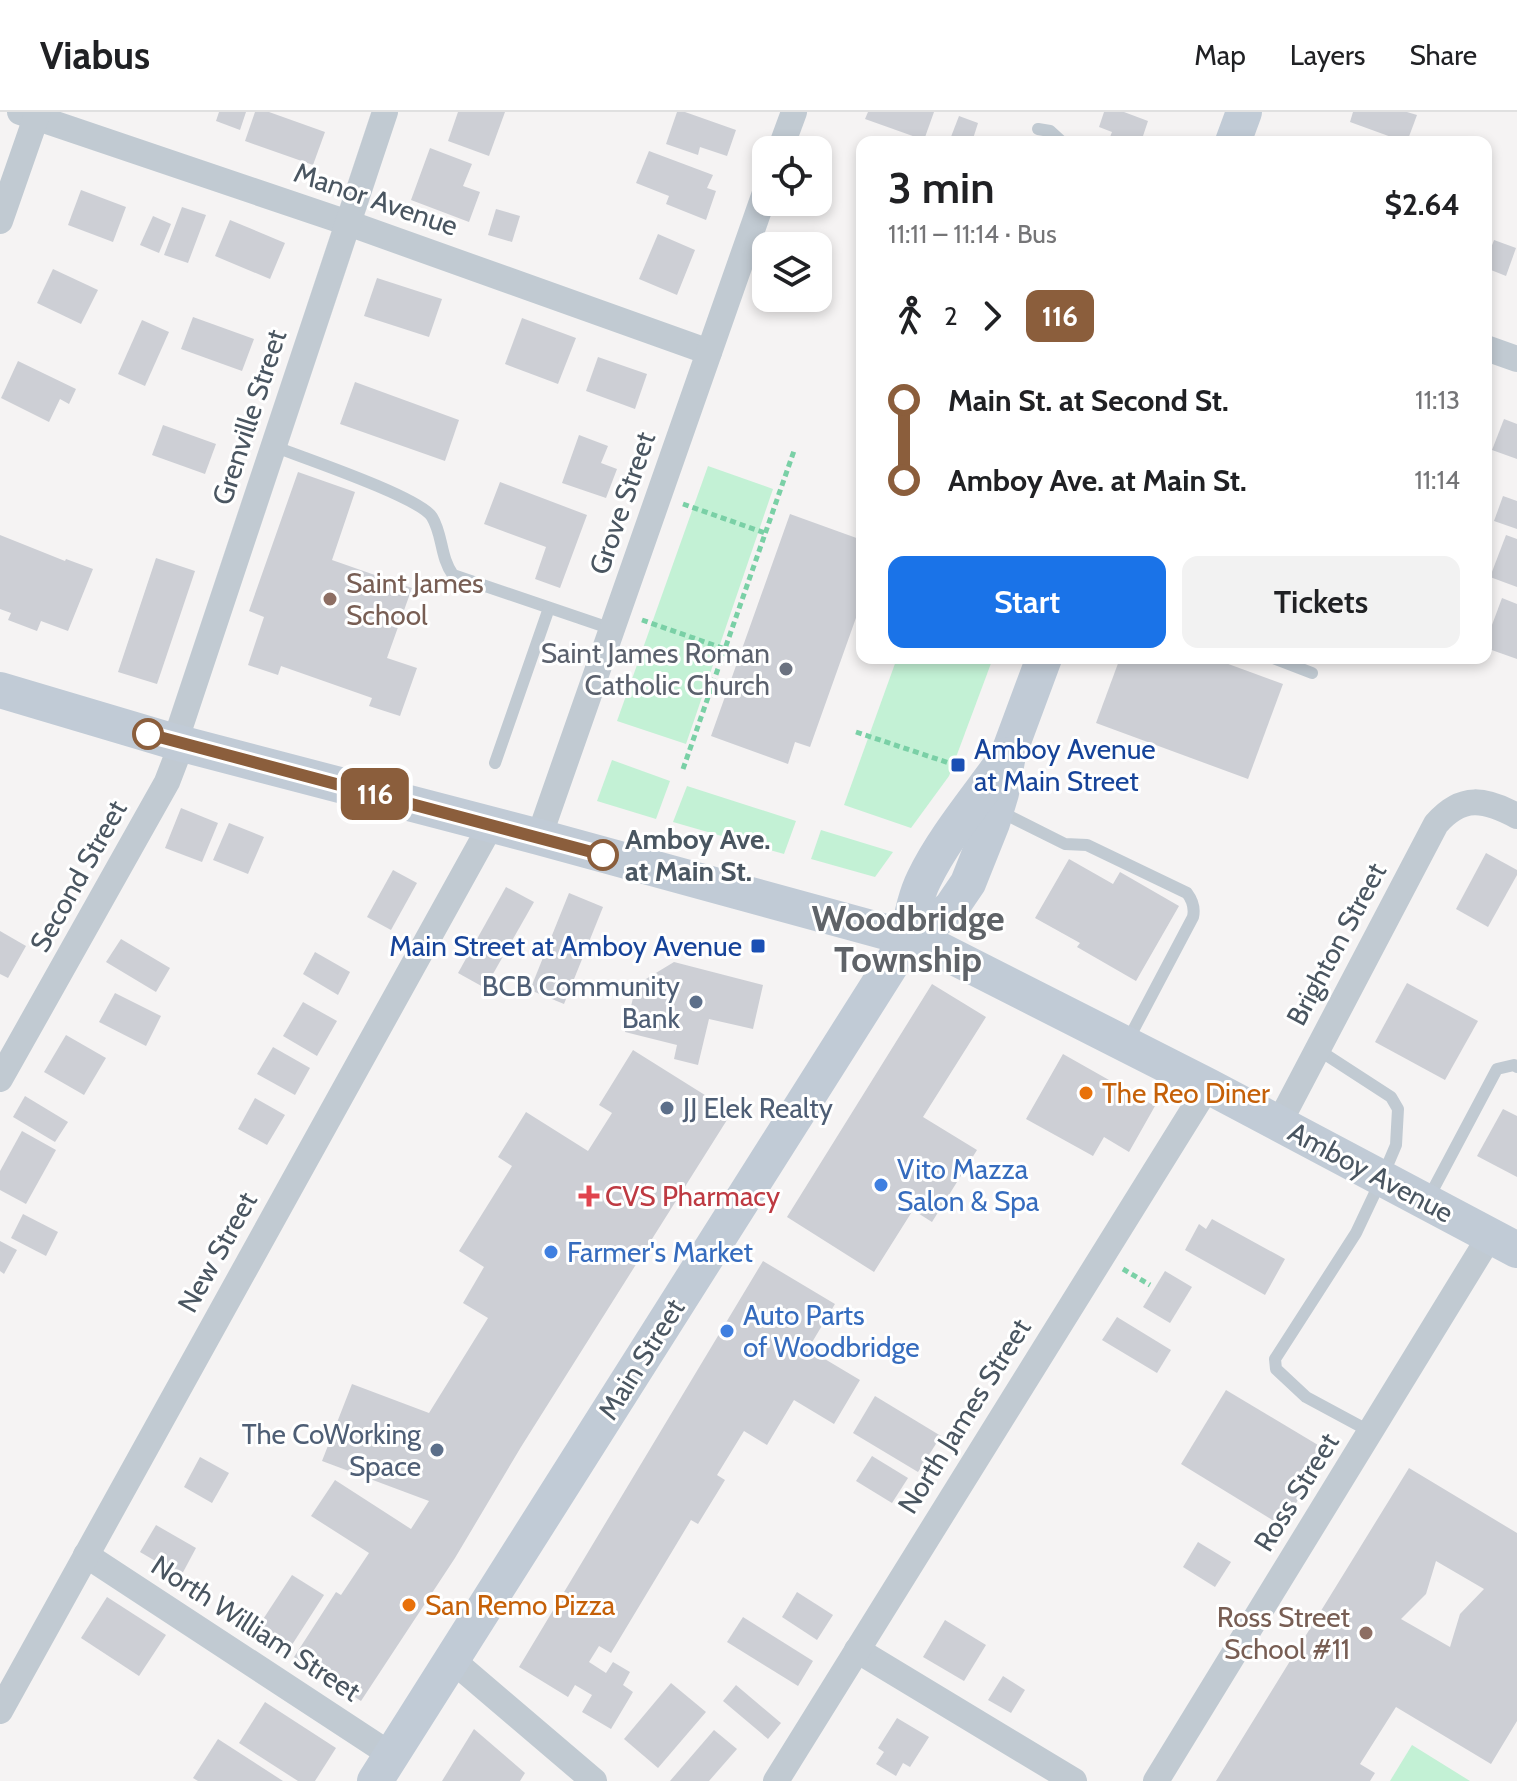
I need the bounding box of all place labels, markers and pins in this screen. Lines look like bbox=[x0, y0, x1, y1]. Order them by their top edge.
place label: Saint James School bbox=[346, 566, 484, 632]
marker: Saint James School bbox=[321, 590, 339, 608]
place label: Saint James Roman Catholic Church bbox=[541, 636, 770, 702]
marker: Saint James Roman Catholic Church bbox=[777, 660, 795, 678]
unlabelled marker bbox=[133, 719, 163, 749]
place label: Amboy Avenue at Main Street bbox=[974, 732, 1156, 798]
marker: Amboy Avenue at Main Street bbox=[949, 756, 967, 774]
place label: Amboy Ave. at Main St. bbox=[625, 822, 771, 888]
marker: Amboy Ave. at Main St. bbox=[588, 840, 618, 870]
place label: Main Street at Amboy Avenue bbox=[389, 929, 742, 963]
marker: Main Street at Amboy Avenue bbox=[749, 937, 767, 955]
place label: BCB Community Bank bbox=[482, 969, 680, 1035]
marker: BCB Community Bank bbox=[687, 993, 705, 1011]
place label: The Reo Diner bbox=[1102, 1076, 1270, 1110]
marker: The Reo Diner bbox=[1077, 1084, 1095, 1102]
place label: JJ Elek Realty bbox=[682, 1091, 833, 1125]
marker: JJ Elek Realty bbox=[658, 1099, 676, 1117]
place label: Vito Mazza Salon & Spa bbox=[897, 1152, 1040, 1218]
marker: Vito Mazza Salon & Spa bbox=[872, 1176, 890, 1194]
place label: CVS Pharmacy bbox=[605, 1179, 780, 1213]
marker: CVS Pharmacy bbox=[580, 1187, 598, 1205]
place label: Farmer's Market bbox=[567, 1235, 753, 1269]
marker: Farmer's Market bbox=[542, 1243, 560, 1261]
place label: Auto Parts of Woodbridge bbox=[743, 1298, 920, 1364]
marker: Auto Parts of Woodbridge bbox=[718, 1322, 736, 1340]
place label: The CoWorking Space bbox=[242, 1417, 422, 1483]
marker: The CoWorking Space bbox=[428, 1441, 446, 1459]
place label: San Remo Pizza bbox=[425, 1588, 616, 1622]
marker: San Remo Pizza bbox=[400, 1596, 418, 1614]
place label: Ross Street School #11 bbox=[1217, 1600, 1350, 1666]
marker: Ross Street School #11 bbox=[1357, 1624, 1375, 1642]

